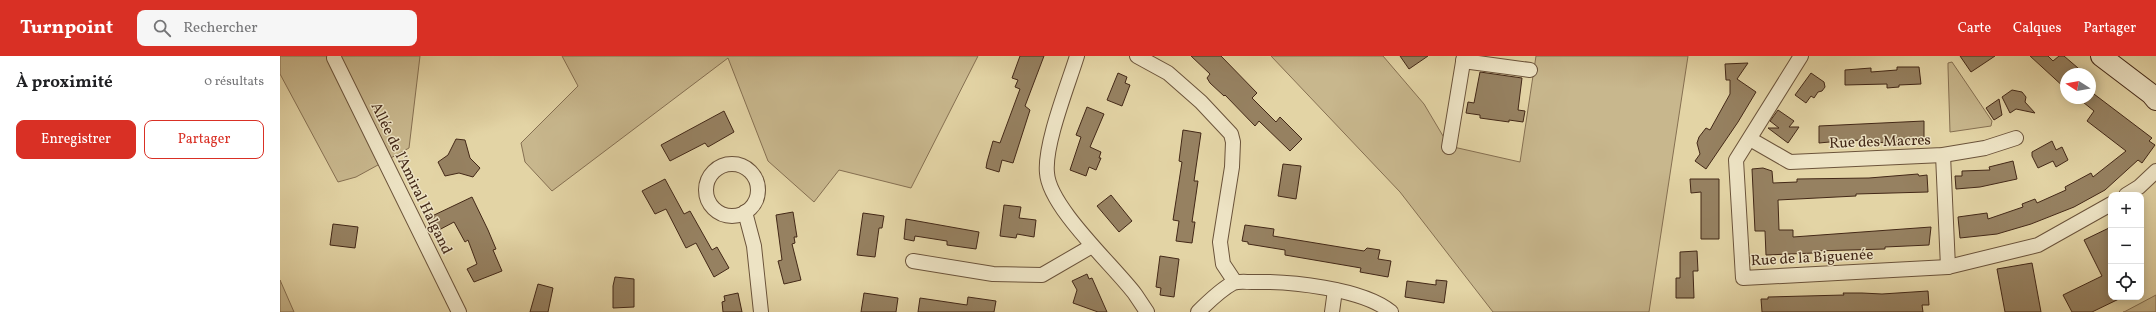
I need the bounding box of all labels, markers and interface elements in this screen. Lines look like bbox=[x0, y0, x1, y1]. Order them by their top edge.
search box bbox=[137, 10, 417, 46]
text: Turnpoint bbox=[20, 15, 113, 41]
icon: search bbox=[151, 17, 173, 39]
text: Rechercher bbox=[183, 18, 258, 39]
text: Carte bbox=[1958, 19, 1991, 38]
text: Calques bbox=[2013, 19, 2061, 38]
text: Partager bbox=[2083, 19, 2136, 38]
north arrow bbox=[2060, 68, 2096, 104]
text: À proximité bbox=[16, 71, 113, 94]
text: 0 résultats bbox=[204, 73, 264, 91]
street label: Allée de l'Amiral Halgand bbox=[365, 99, 457, 258]
button: Enregistrer bbox=[16, 120, 136, 159]
button: Partager bbox=[144, 120, 264, 159]
street label: Rue des Macres bbox=[1829, 130, 1931, 155]
map controls bbox=[2108, 192, 2144, 300]
button: + bbox=[2108, 192, 2144, 228]
button: − bbox=[2108, 228, 2144, 264]
street label: Rue de la Biguenée bbox=[1750, 245, 1874, 272]
button: locate bbox=[2108, 264, 2144, 300]

